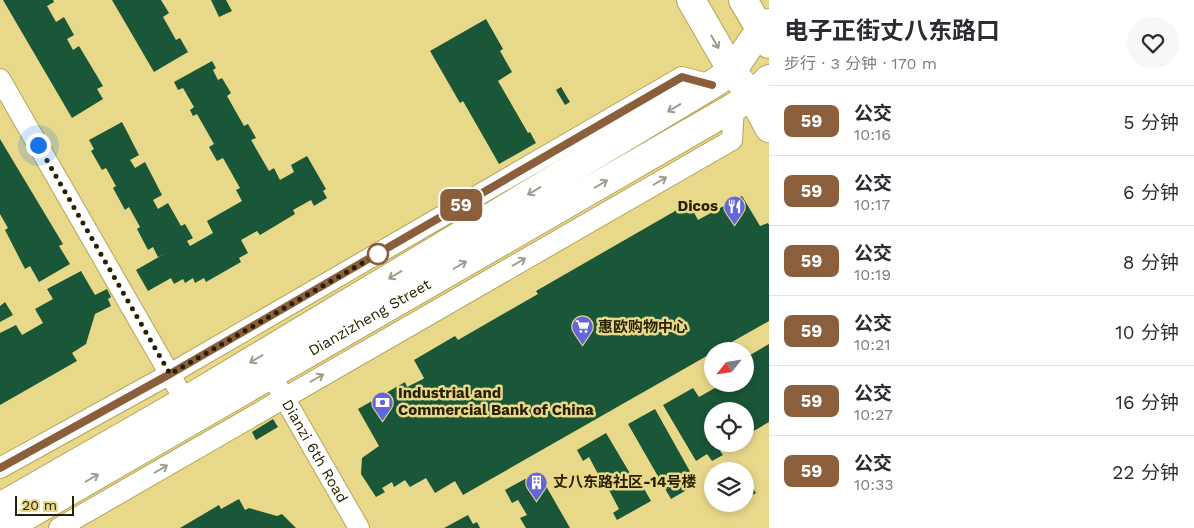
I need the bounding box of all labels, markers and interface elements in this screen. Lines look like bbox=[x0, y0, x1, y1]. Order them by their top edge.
text: 电子正街丈八东路口 bbox=[784, 17, 1000, 45]
button: heart bbox=[1127, 17, 1179, 69]
one-way arrow bbox=[711, 35, 721, 49]
text: 步行 · 3 分钟 · 170 m bbox=[784, 54, 937, 73]
text: 公交 bbox=[854, 102, 892, 125]
one-way arrow bbox=[667, 103, 681, 113]
text: 59 bbox=[801, 110, 822, 131]
text: 5 分钟 bbox=[1123, 111, 1179, 134]
text: 10:16 bbox=[854, 125, 891, 144]
your location bbox=[26, 133, 51, 158]
text: 公交 bbox=[854, 172, 892, 195]
one-way arrow bbox=[652, 176, 666, 186]
one-way arrow bbox=[594, 178, 608, 188]
text: 59 bbox=[801, 180, 822, 201]
text: 6 分钟 bbox=[1123, 181, 1179, 204]
one-way arrow bbox=[528, 187, 542, 197]
line badge: 59 bbox=[438, 189, 484, 221]
text: 59 bbox=[450, 194, 472, 215]
restaurant icon: Dicos bbox=[722, 194, 746, 225]
text: 10:17 bbox=[854, 195, 890, 214]
place label: Dicos bbox=[677, 197, 718, 215]
text: 公交 bbox=[854, 242, 892, 265]
unlabelled marker bbox=[367, 243, 389, 265]
text: 59 bbox=[801, 250, 822, 271]
text: 8 分钟 bbox=[1123, 251, 1179, 274]
one-way arrow bbox=[511, 257, 525, 267]
one-way arrow bbox=[453, 260, 468, 270]
text: 10:19 bbox=[854, 265, 891, 284]
one-way arrow bbox=[388, 270, 402, 280]
street label: Dianzizheng Street bbox=[305, 275, 434, 360]
text: 公交 bbox=[854, 312, 892, 335]
supermarket icon: 惠欧购物中心 bbox=[570, 315, 594, 346]
place label: 惠欧购物中心 bbox=[598, 318, 688, 336]
text: 59 bbox=[801, 320, 822, 341]
text: 10 分钟 bbox=[1115, 321, 1179, 344]
text: 10:21 bbox=[854, 335, 891, 354]
north arrow bbox=[704, 342, 754, 392]
map controls bbox=[704, 342, 754, 512]
one-way arrow bbox=[249, 354, 263, 364]
one-way arrow bbox=[310, 373, 324, 383]
text: 公交 bbox=[854, 382, 892, 405]
place label: Industrial and Commercial Bank of China bbox=[398, 384, 594, 419]
bank icon: Industrial and Commercial Bank of China bbox=[370, 390, 394, 421]
text: 59 bbox=[801, 390, 822, 411]
text: 16 分钟 bbox=[1116, 391, 1179, 414]
street label: Dianzi 6th Road bbox=[278, 396, 352, 506]
button: locate bbox=[704, 402, 754, 452]
text: 10:27 bbox=[854, 405, 893, 424]
text: 公交 bbox=[854, 452, 892, 475]
text: 59 bbox=[801, 460, 822, 481]
text: 22 分钟 bbox=[1112, 461, 1179, 484]
button: layers bbox=[704, 462, 754, 512]
one-way arrow bbox=[154, 463, 168, 473]
building icon: 丈八东路社区-14号楼 bbox=[525, 470, 549, 501]
one-way arrow bbox=[85, 472, 99, 482]
place label: 丈八东路社区-14号楼 bbox=[553, 473, 696, 491]
text: 10:33 bbox=[854, 475, 894, 494]
scale bar bbox=[15, 493, 74, 516]
text: 20 m bbox=[22, 497, 57, 513]

